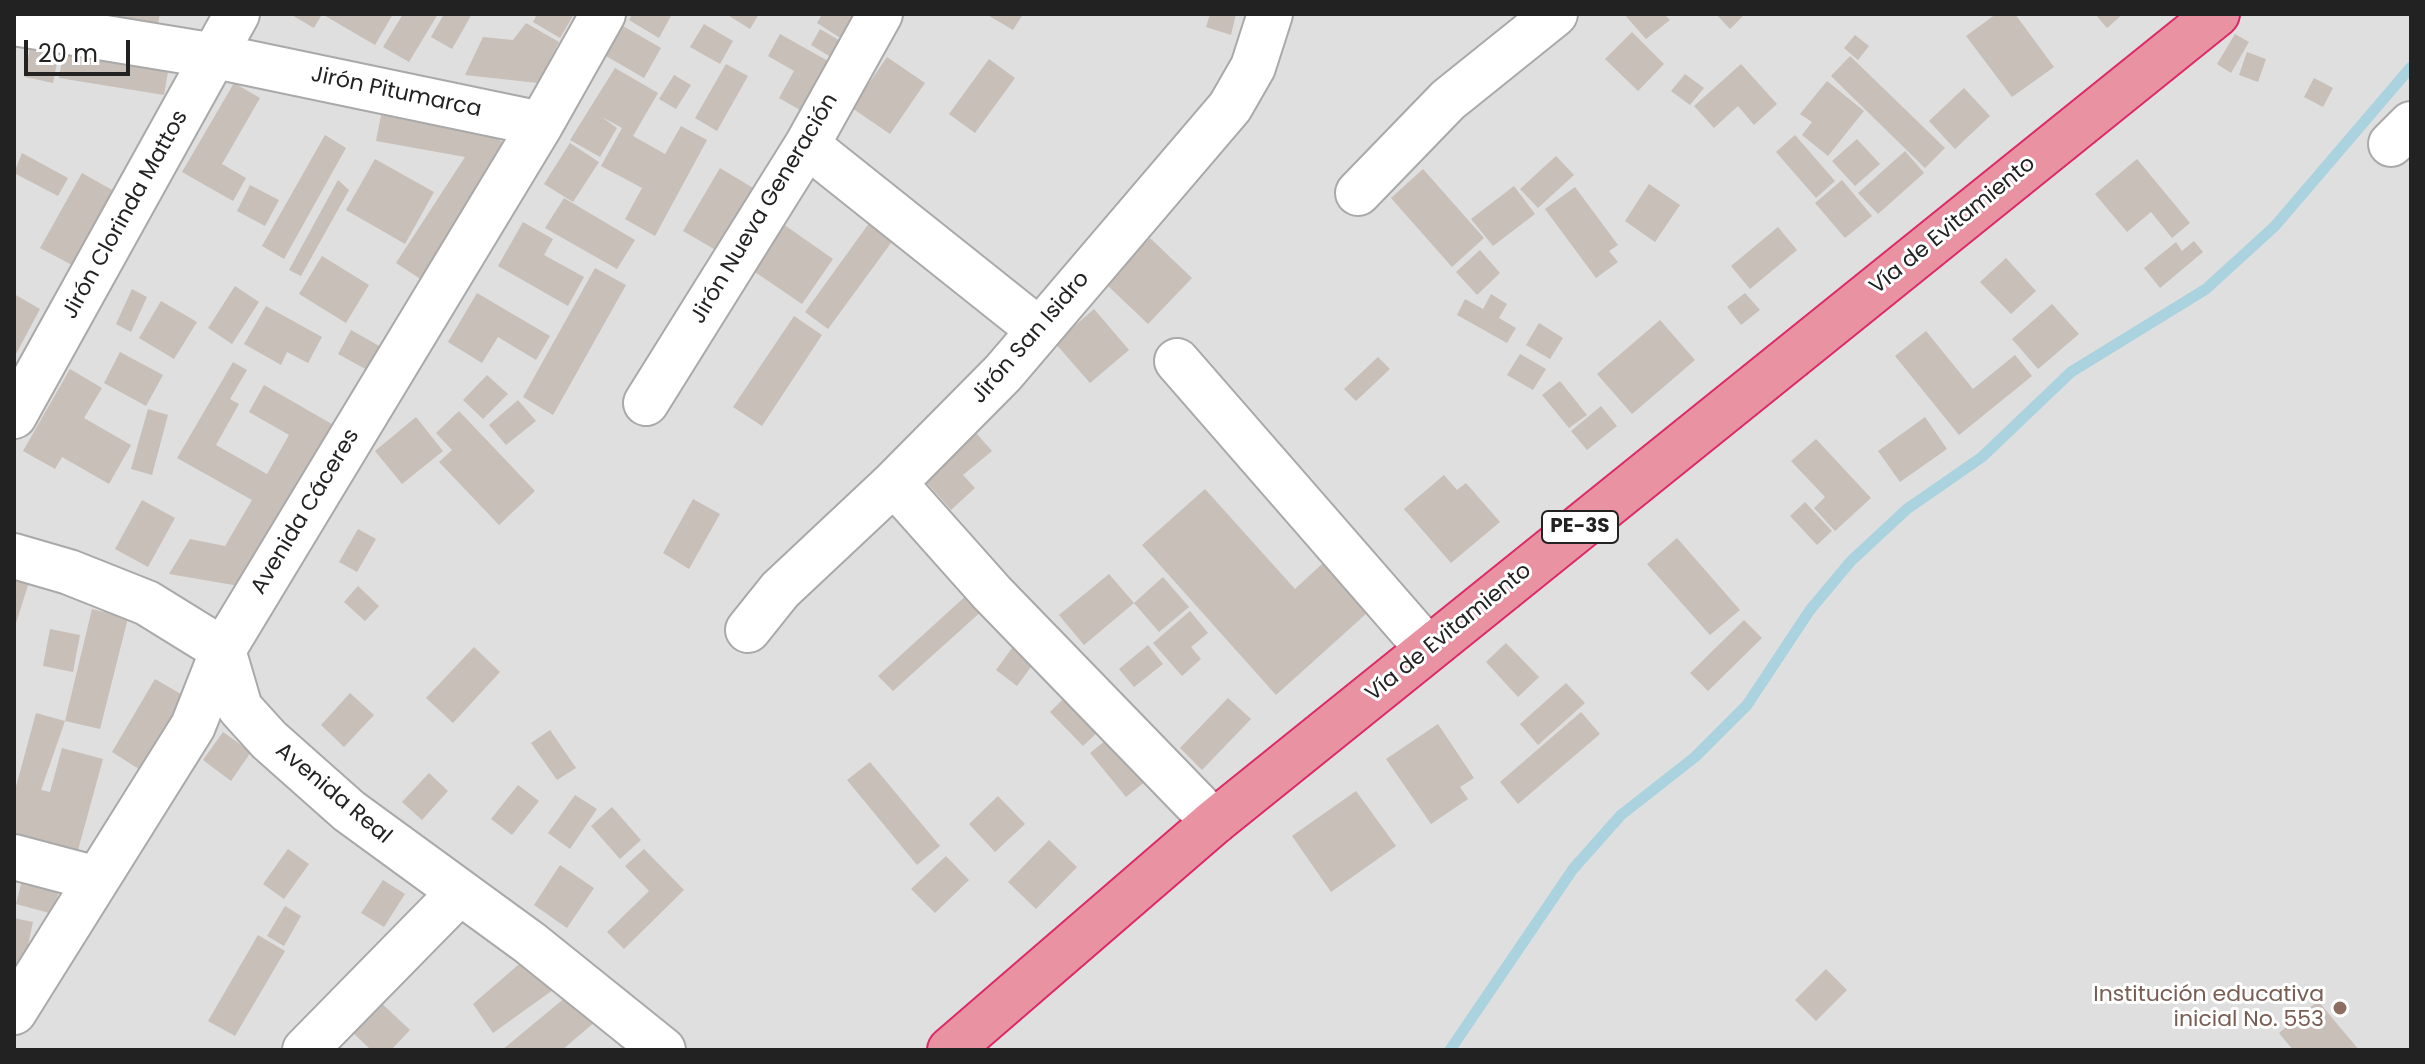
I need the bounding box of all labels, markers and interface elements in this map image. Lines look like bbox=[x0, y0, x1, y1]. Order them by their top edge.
scale bar bbox=[28, 24, 134, 74]
text: 20 m bbox=[38, 37, 98, 70]
street label: Jirón Pitumarca bbox=[308, 62, 484, 124]
street label: Jirón Nueva Generación bbox=[686, 89, 844, 329]
street label: Jirón Clorinda Mattos bbox=[58, 106, 194, 324]
street label: Vía de Evitamiento bbox=[1865, 151, 2041, 301]
street label: Jirón San Isidro bbox=[966, 267, 1096, 409]
street label: Avenida Cáceres bbox=[246, 425, 366, 599]
road number: PE-3S bbox=[1542, 511, 1618, 543]
street label: Vía de Evitamiento bbox=[1361, 558, 1537, 708]
street label: Avenida Real bbox=[270, 738, 396, 850]
place label: Institución educativa inicial No. 553 bbox=[2093, 982, 2324, 1034]
marker: Institución educativa inicial No. 553 bbox=[2331, 999, 2349, 1017]

